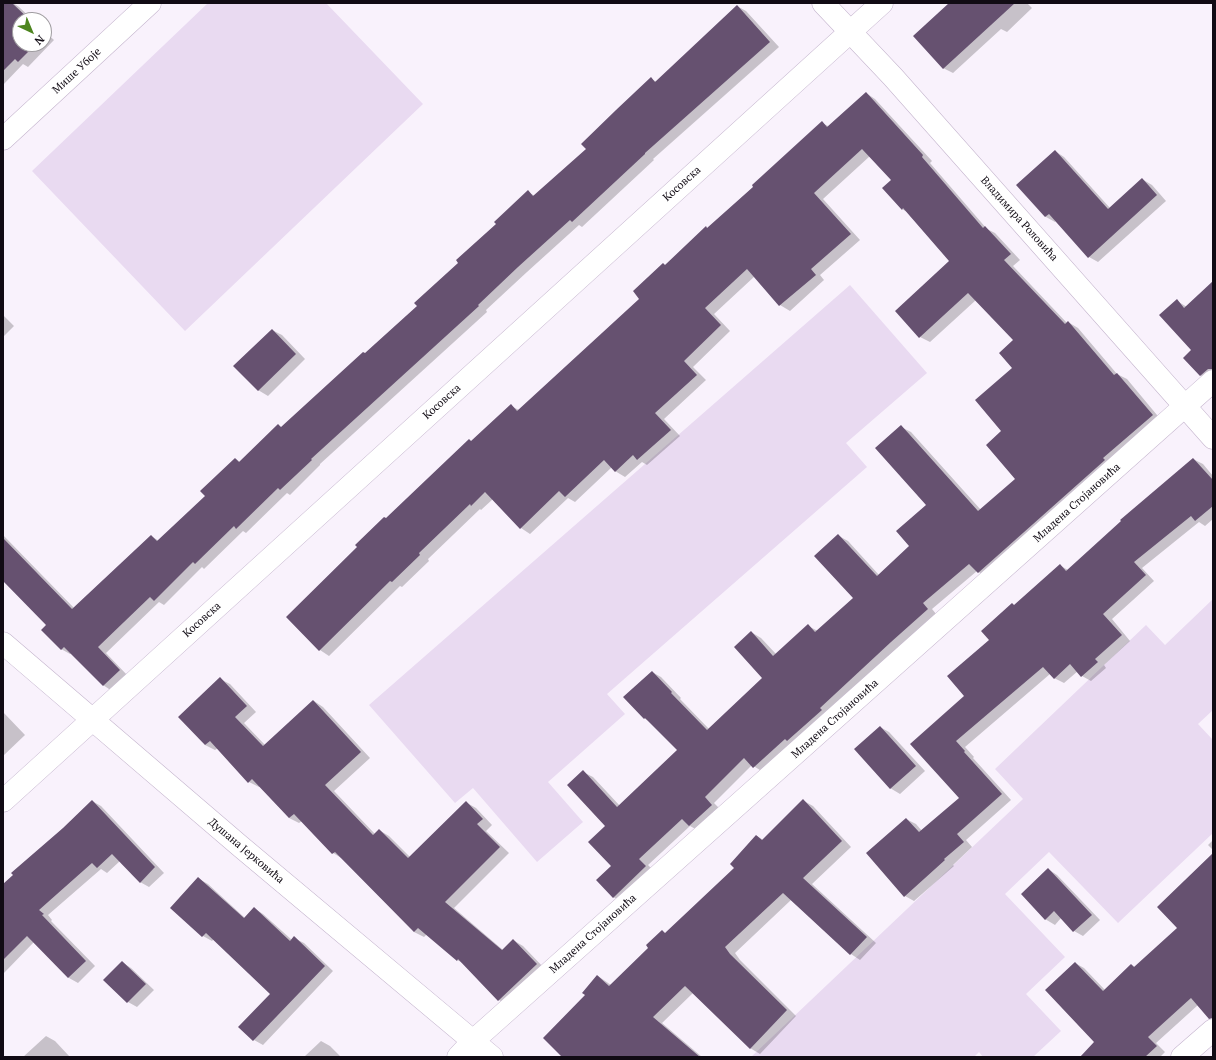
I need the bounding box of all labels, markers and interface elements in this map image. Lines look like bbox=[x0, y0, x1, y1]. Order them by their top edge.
north arrow bbox=[12, 12, 52, 52]
text: N bbox=[32, 32, 48, 48]
street label: Мише Убоје bbox=[50, 45, 104, 97]
street label: Косовска bbox=[660, 164, 704, 204]
street label: Владимира Роловића bbox=[978, 174, 1060, 264]
street label: Косовска bbox=[420, 382, 464, 422]
street label: Младена Стојановића bbox=[1031, 461, 1123, 545]
street label: Косовска bbox=[180, 600, 224, 640]
street label: Младена Стојановића bbox=[789, 677, 881, 761]
street label: Душана Јерковића bbox=[206, 816, 286, 886]
street label: Младена Стојановића bbox=[547, 892, 639, 976]

